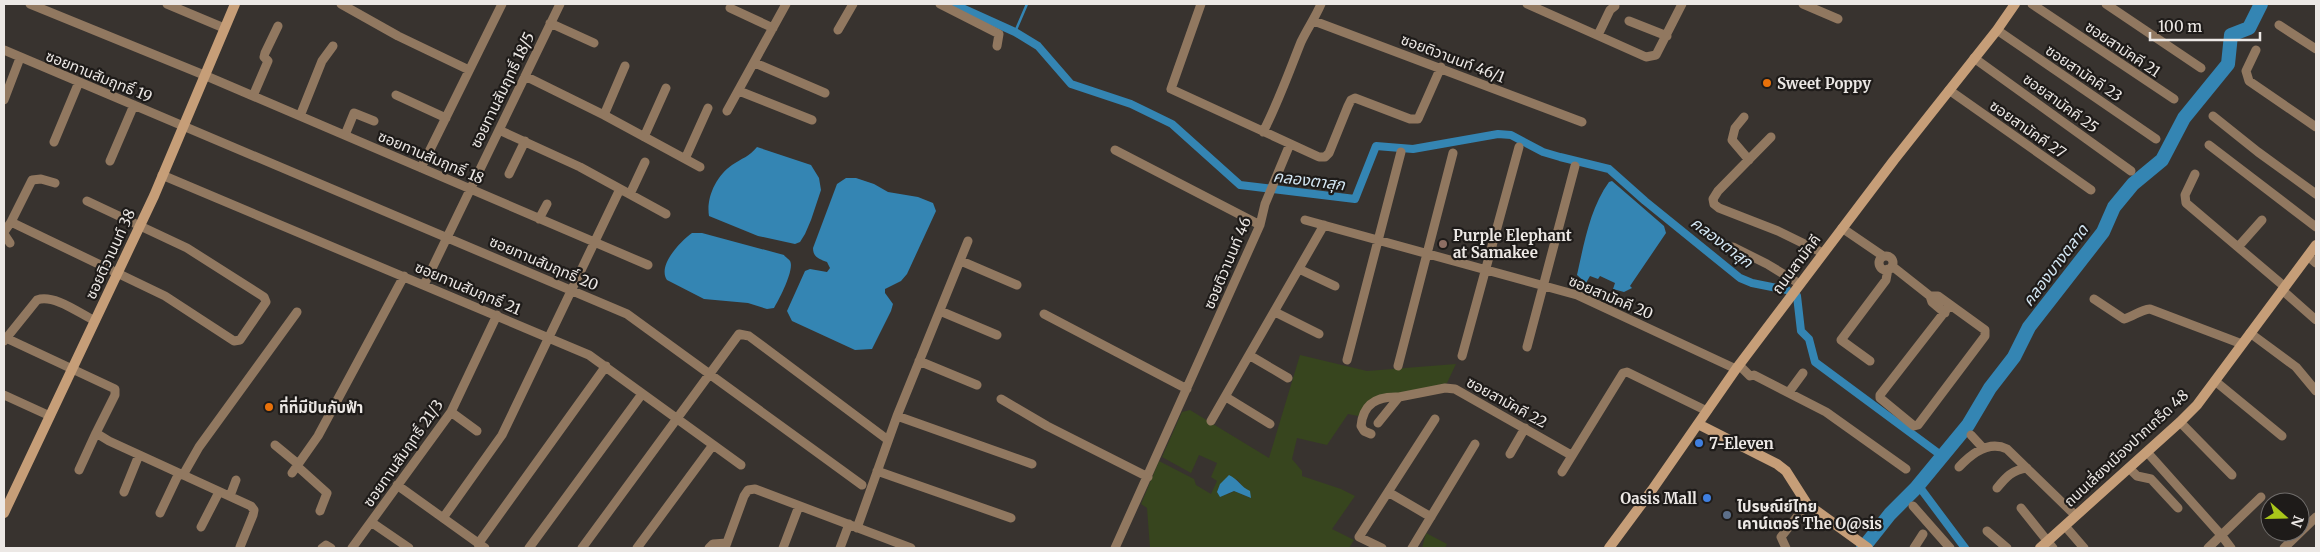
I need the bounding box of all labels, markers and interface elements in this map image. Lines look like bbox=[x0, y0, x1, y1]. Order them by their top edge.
scale bar bbox=[2150, 10, 2260, 42]
street label: ซอยสามัคคี 21 bbox=[2082, 17, 2165, 81]
text: 100 m bbox=[2158, 17, 2202, 36]
street label: ซอยทานสัมฤทธิ์ 18/5 bbox=[466, 29, 538, 151]
street label: ซอยติวานนท์ 46/1 bbox=[1398, 29, 1508, 87]
street label: ซอยสามัคคี 23 bbox=[2042, 40, 2126, 106]
street label: ซอยทานสัมฤทธิ์ 19 bbox=[43, 46, 155, 106]
street label: ซอยสามัคคี 25 bbox=[2019, 69, 2103, 137]
place label: Sweet Poppy bbox=[1777, 74, 1871, 93]
marker: Sweet Poppy bbox=[1761, 77, 1773, 89]
street label: ซอยสามัคคี 27 bbox=[1986, 96, 2070, 162]
street label: ซอยทานสัมฤทธิ์ 18 bbox=[375, 126, 487, 188]
water label: คลองตาสุก bbox=[1272, 166, 1347, 195]
street label: ซอยติวานนท์ 38 bbox=[81, 206, 139, 302]
water label: คลองตาสุก bbox=[1687, 212, 1758, 273]
street label: ซอยติวานนท์ 46 bbox=[1199, 214, 1255, 312]
water label: คลองบางตลาด bbox=[2018, 219, 2093, 310]
place label: Purple Elephant at Samakee bbox=[1453, 226, 1572, 262]
street label: ถนนสามัคคี bbox=[1767, 230, 1825, 298]
street label: ซอยทานสัมฤทธิ์ 20 bbox=[487, 232, 601, 294]
marker: Purple Elephant at Samakee bbox=[1437, 238, 1449, 250]
street label: ซอยทานสัมฤทธิ์ 21 bbox=[412, 257, 524, 319]
street label: ซอยสามัคคี 20 bbox=[1566, 271, 1656, 323]
street label: ซอยสามัคคี 22 bbox=[1463, 372, 1551, 432]
street label: ถนนเลี่ยงเมืองปากเกร็ด 48 bbox=[2059, 385, 2192, 511]
place label: ที่ที่มีปันกับฟ้า bbox=[279, 396, 363, 417]
street label: ซอยทานสัมฤทธิ์ 21/3 bbox=[359, 396, 447, 510]
marker: ที่ที่มีปันกับฟ้า bbox=[263, 401, 275, 413]
place label: 7-Eleven bbox=[1709, 434, 1774, 453]
marker: 7-Eleven bbox=[1693, 437, 1705, 449]
place label: Oasis Mall bbox=[1620, 489, 1697, 508]
marker: Oasis Mall bbox=[1701, 492, 1713, 504]
north arrow bbox=[2260, 492, 2310, 542]
place label: ไปรษณีย์ไทย เคาน์เตอร์ The O@sis bbox=[1737, 497, 1882, 533]
marker: ไปรษณีย์ไทย เคาน์เตอร์ The O@sis bbox=[1721, 509, 1733, 521]
text: N bbox=[2287, 513, 2308, 530]

